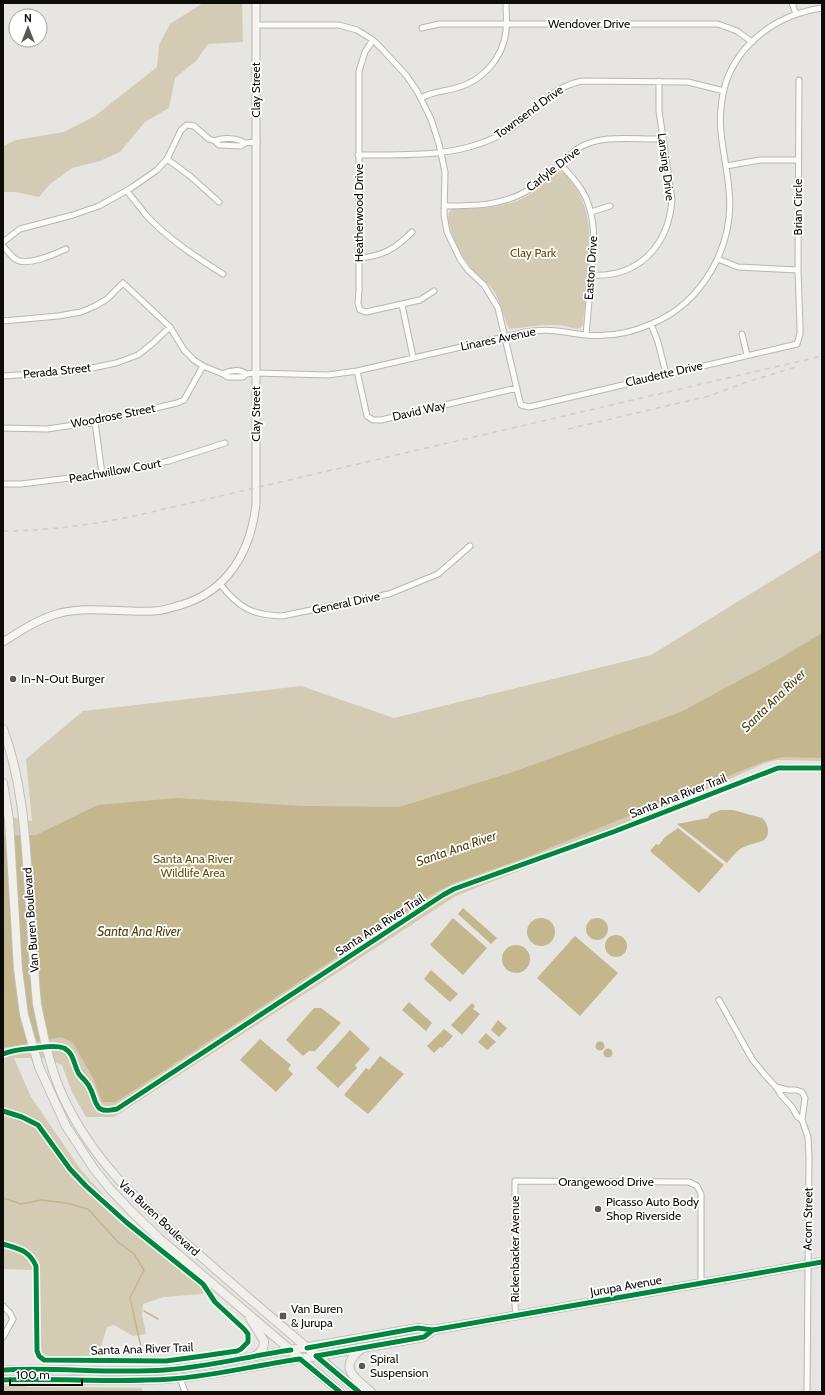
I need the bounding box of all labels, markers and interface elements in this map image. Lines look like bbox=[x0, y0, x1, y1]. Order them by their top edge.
north arrow bbox=[8, 8, 48, 48]
text: N bbox=[24, 11, 32, 25]
street label: Wendover Drive bbox=[548, 16, 630, 31]
street label: Clay Street bbox=[248, 62, 263, 118]
street label: Townsend Drive bbox=[491, 82, 566, 142]
street label: Lansing Drive bbox=[655, 132, 678, 202]
street label: Carlyle Drive bbox=[523, 143, 583, 194]
street label: Heatherwood Drive bbox=[351, 164, 366, 262]
street label: Brian Circle bbox=[790, 179, 805, 235]
street label: Easton Drive bbox=[581, 235, 600, 301]
park label: Clay Park bbox=[510, 245, 557, 260]
street label: Linares Avenue bbox=[459, 323, 537, 354]
street label: Claudette Drive bbox=[624, 357, 704, 390]
street label: Perada Street bbox=[22, 359, 92, 382]
street label: Clay Street bbox=[248, 386, 263, 442]
street label: David Way bbox=[391, 397, 447, 424]
street label: Woodrose Street bbox=[69, 400, 156, 431]
street label: Peachwillow Court bbox=[68, 455, 162, 486]
street label: General Drive bbox=[311, 588, 381, 617]
water label: Santa Ana River bbox=[737, 665, 809, 735]
place label: In-N-Out Burger bbox=[21, 671, 105, 686]
marker: In-N-Out Burger bbox=[8, 674, 18, 684]
street label: Santa Ana River Trail bbox=[627, 770, 729, 821]
water label: Santa Ana River bbox=[414, 826, 499, 869]
park label: Santa Ana River Wildlife Area bbox=[153, 851, 233, 880]
street label: Van Buren Boulevard bbox=[19, 867, 42, 973]
street label: Santa Ana River Trail bbox=[333, 890, 427, 959]
water label: Santa Ana River bbox=[97, 923, 182, 939]
street label: Orangewood Drive bbox=[558, 1174, 654, 1189]
street label: Van Buren Boulevard bbox=[116, 1176, 203, 1259]
street label: Acorn Street bbox=[799, 1187, 816, 1251]
place label: Picasso Auto Body Shop Riverside bbox=[606, 1194, 699, 1223]
street label: Rickenbacker Avenue bbox=[507, 1196, 522, 1302]
marker: Picasso Auto Body Shop Riverside bbox=[593, 1204, 603, 1214]
street label: Jurupa Avenue bbox=[588, 1272, 663, 1299]
place label: Van Buren & Jurupa bbox=[291, 1301, 343, 1330]
marker: Van Buren & Jurupa bbox=[278, 1311, 288, 1321]
street label: Santa Ana River Trail bbox=[90, 1339, 194, 1358]
place label: Spiral Suspension bbox=[370, 1351, 429, 1380]
scale bar bbox=[10, 1361, 82, 1387]
marker: Spiral Suspension bbox=[357, 1361, 367, 1371]
text: 100 m bbox=[16, 1367, 50, 1382]

